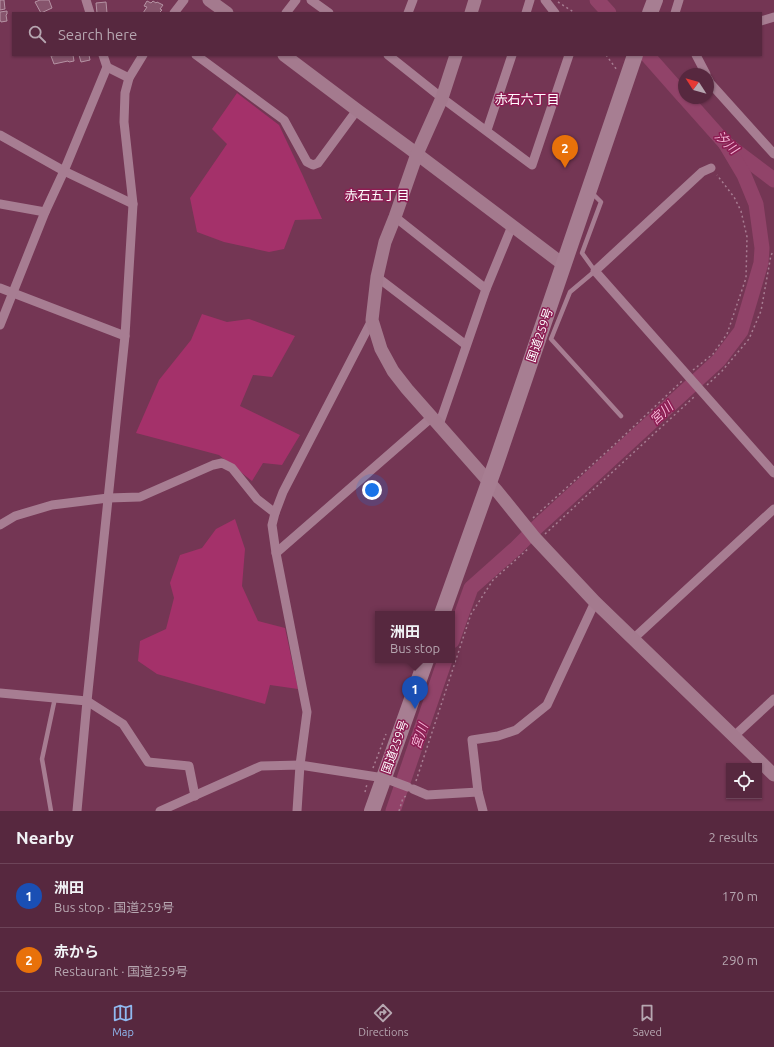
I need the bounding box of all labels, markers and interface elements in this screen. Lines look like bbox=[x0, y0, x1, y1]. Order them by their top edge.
search box bbox=[12, 12, 762, 56]
icon: search bbox=[26, 23, 48, 45]
text: Search here bbox=[58, 26, 137, 43]
north arrow bbox=[678, 68, 714, 104]
district label: 赤石六丁目 bbox=[494, 92, 560, 106]
water label: 汐川 bbox=[713, 128, 743, 157]
pin: 2 bbox=[552, 135, 578, 168]
district label: 赤石五丁目 bbox=[344, 188, 410, 202]
street label: 国道259号 bbox=[524, 306, 555, 364]
water label: 宮川 bbox=[647, 398, 677, 427]
your location bbox=[362, 480, 382, 500]
popup bbox=[375, 611, 455, 663]
text: 洲田 bbox=[390, 623, 420, 640]
text: Bus stop bbox=[390, 641, 440, 655]
pin: 1 bbox=[402, 676, 428, 709]
street label: 国道259号 bbox=[379, 718, 410, 776]
water label: 宮川 bbox=[408, 720, 430, 751]
map controls bbox=[726, 763, 762, 799]
button: locate bbox=[726, 763, 762, 799]
text: Nearby bbox=[16, 828, 74, 847]
text: 2 results bbox=[708, 830, 758, 844]
text: 洲田 bbox=[54, 879, 84, 896]
text: 1 bbox=[25, 889, 33, 903]
text: 170 m bbox=[722, 889, 758, 903]
text: Bus stop · 国道259号 bbox=[54, 900, 174, 914]
text: 赤から bbox=[54, 943, 99, 960]
text: 2 bbox=[25, 953, 33, 967]
text: 290 m bbox=[722, 953, 758, 967]
text: Restaurant · 国道259号 bbox=[54, 964, 188, 978]
tab: Map bbox=[112, 1002, 134, 1038]
tab: Directions bbox=[358, 1002, 408, 1038]
tab: Saved bbox=[633, 1002, 662, 1038]

